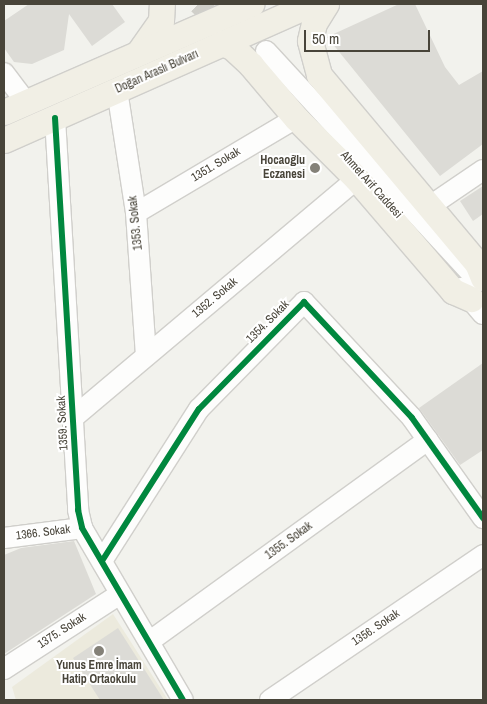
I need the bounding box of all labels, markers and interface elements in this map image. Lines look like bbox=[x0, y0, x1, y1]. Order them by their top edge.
scale bar bbox=[307, 20, 433, 52]
text: 50 m bbox=[312, 28, 339, 49]
street label: Doğan Araslı Bulvarı bbox=[113, 47, 201, 97]
street label: 1351. Sokak bbox=[189, 145, 243, 185]
street label: Ahmet Arif Caddesi bbox=[337, 148, 405, 222]
place label: Hocaoğlu Eczanesi bbox=[260, 154, 305, 182]
marker: Hocaoğlu Eczanesi bbox=[309, 162, 321, 174]
street label: 1353. Sokak bbox=[126, 195, 146, 251]
street label: 1352. Sokak bbox=[189, 275, 241, 321]
street label: 1354. Sokak bbox=[244, 298, 292, 346]
street label: 1359. Sokak bbox=[54, 395, 72, 451]
street label: 1355. Sokak bbox=[263, 519, 315, 563]
street label: 1366. Sokak bbox=[15, 523, 71, 543]
street label: 1356. Sokak bbox=[349, 607, 403, 649]
street label: 1375. Sokak bbox=[35, 610, 89, 652]
marker: Yunus Emre İmam Hatip Ortaokulu bbox=[93, 645, 105, 657]
place label: Yunus Emre İmam Hatip Ortaokulu bbox=[56, 659, 142, 687]

